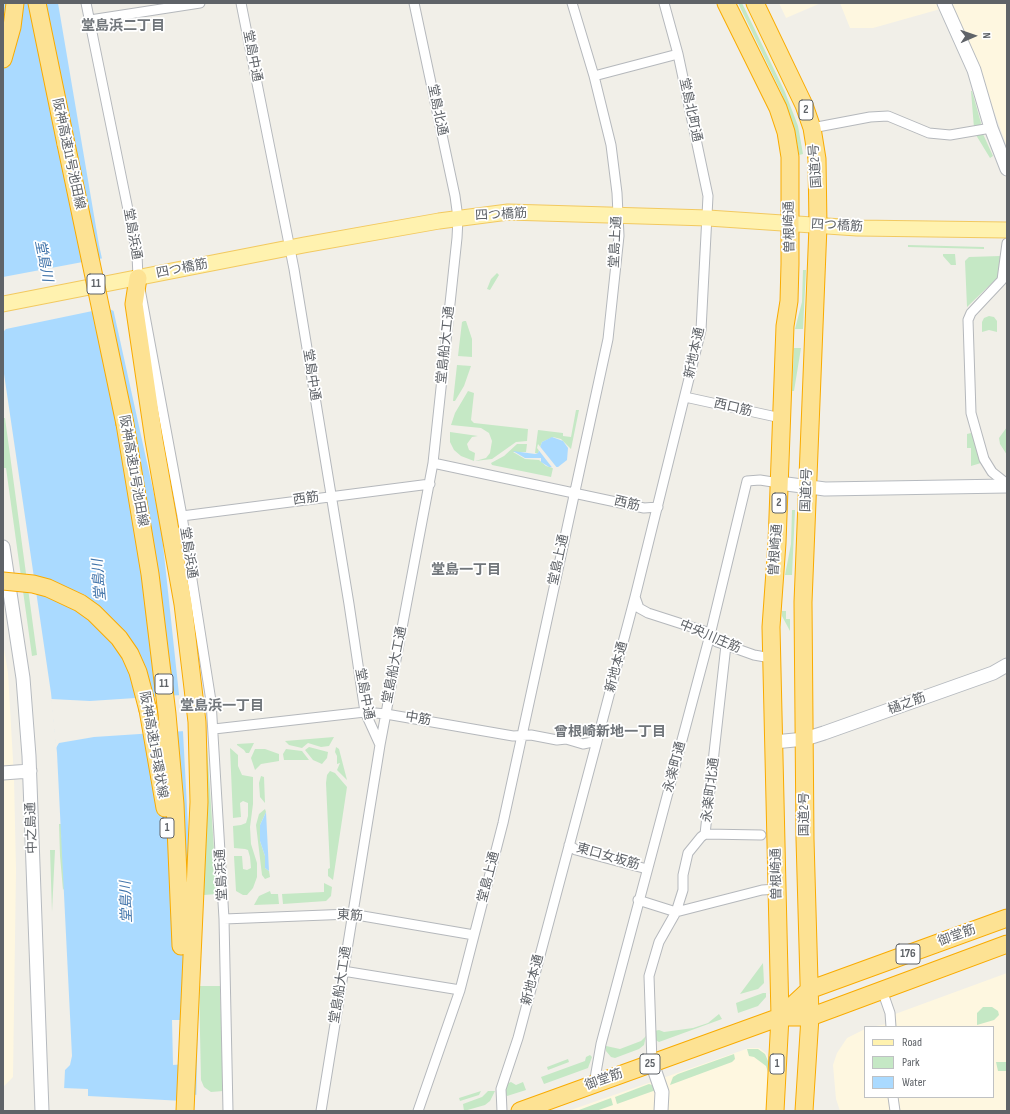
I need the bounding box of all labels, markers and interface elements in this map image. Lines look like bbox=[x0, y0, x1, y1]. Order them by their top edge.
north arrow bbox=[954, 16, 994, 56]
district label: 堂島浜二丁目 bbox=[81, 18, 165, 34]
street label: 堂島中通 bbox=[239, 29, 265, 83]
text: N bbox=[980, 32, 993, 39]
street label: 堂島北町通 bbox=[676, 77, 704, 143]
street label: 堂島北通 bbox=[424, 83, 450, 137]
street label: 阪神高速11号池田線 bbox=[49, 97, 87, 211]
road number: 2 bbox=[799, 100, 813, 120]
street label: 国道2号 bbox=[807, 143, 825, 189]
street label: 曽根崎通 bbox=[782, 201, 798, 253]
street label: 四つ橋筋 bbox=[475, 206, 527, 224]
street label: 堂島浜通 bbox=[120, 207, 144, 261]
street label: 堂島上通 bbox=[607, 216, 625, 268]
street label: 四つ橋筋 bbox=[811, 217, 863, 235]
water label: 堂島川 bbox=[31, 239, 55, 283]
street label: 四つ橋筋 bbox=[155, 256, 209, 282]
road number: 11 bbox=[87, 274, 105, 294]
street label: 堂島船大工通 bbox=[434, 305, 458, 385]
street label: 新地本通 bbox=[682, 326, 708, 380]
street label: 堂島中通 bbox=[299, 348, 323, 402]
street label: 西口筋 bbox=[712, 396, 754, 420]
street label: 阪神高速11号池田線 bbox=[115, 414, 151, 528]
street label: 国道2号 bbox=[798, 468, 816, 512]
street label: 西筋 bbox=[292, 489, 320, 509]
street label: 西筋 bbox=[613, 493, 641, 515]
road number: 2 bbox=[772, 493, 786, 513]
street label: 曽根崎通 bbox=[766, 524, 786, 576]
street label: 堂島浜通 bbox=[176, 526, 200, 580]
street label: 堂島上通 bbox=[546, 533, 572, 587]
water label: 堂島川 bbox=[90, 558, 110, 602]
district label: 堂島一丁目 bbox=[431, 562, 501, 578]
street label: 中央川庄筋 bbox=[677, 617, 743, 657]
street label: 堂島船大工通 bbox=[380, 625, 410, 705]
street label: 新地本通 bbox=[603, 640, 631, 694]
street label: 堂島中通 bbox=[351, 667, 377, 721]
road number: 11 bbox=[155, 674, 173, 694]
street label: 阪神高速1号環状線 bbox=[136, 690, 170, 800]
street label: 樋之筋 bbox=[886, 690, 928, 718]
district label: 堂島浜一丁目 bbox=[180, 698, 264, 714]
street label: 中筋 bbox=[404, 709, 432, 729]
district label: 曾根崎新地一丁目 bbox=[554, 724, 666, 740]
street label: 永楽町通 bbox=[661, 740, 689, 794]
street label: 永楽町北通 bbox=[699, 757, 723, 823]
street label: 国道2号 bbox=[797, 792, 813, 836]
street label: 中之島通 bbox=[23, 802, 41, 854]
road number: 1 bbox=[160, 818, 174, 838]
street label: 東口女坂筋 bbox=[575, 841, 641, 873]
street label: 曽根崎通 bbox=[769, 848, 785, 900]
street label: 堂島浜通 bbox=[213, 849, 231, 901]
street label: 堂島上通 bbox=[475, 850, 503, 904]
water label: 堂島川 bbox=[118, 881, 136, 923]
street label: 東筋 bbox=[337, 908, 363, 924]
street label: 御堂筋 bbox=[936, 922, 978, 950]
road number: 176 bbox=[896, 944, 920, 964]
street label: 堂島船大工通 bbox=[327, 945, 355, 1025]
street label: 新地本通 bbox=[519, 953, 547, 1007]
legend bbox=[864, 1026, 994, 1098]
text: Road bbox=[902, 1035, 922, 1050]
road number: 25 bbox=[640, 1054, 660, 1074]
road number: 1 bbox=[770, 1054, 784, 1074]
text: Park bbox=[902, 1055, 920, 1070]
street label: 御堂筋 bbox=[583, 1066, 625, 1094]
text: Water bbox=[902, 1075, 926, 1090]

